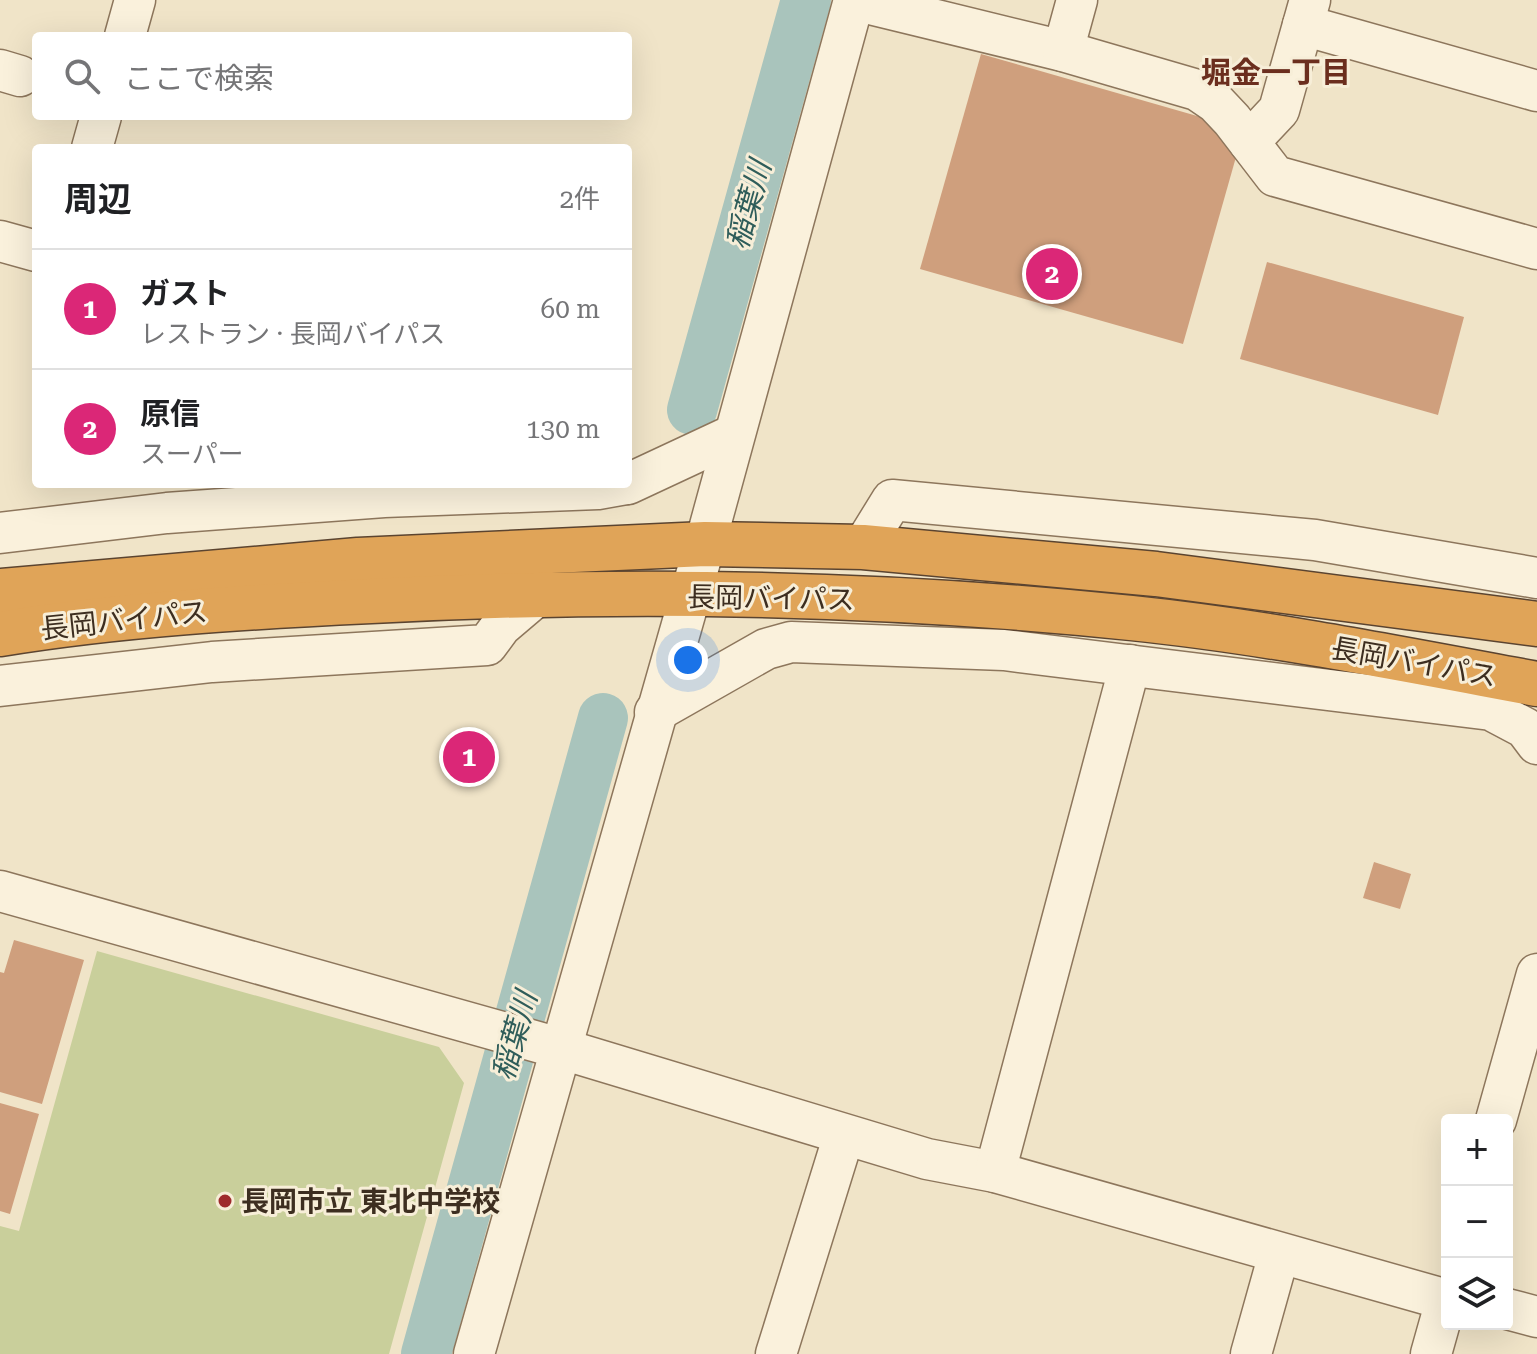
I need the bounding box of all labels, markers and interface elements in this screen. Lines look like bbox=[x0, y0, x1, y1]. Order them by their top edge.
search box bbox=[32, 32, 632, 120]
icon: search bbox=[60, 54, 104, 98]
district label: 堀金一丁目 bbox=[1201, 55, 1351, 90]
text: ここで検索 bbox=[124, 61, 274, 96]
water label: 稲葉川 bbox=[719, 154, 779, 253]
text: 周辺 bbox=[64, 179, 132, 219]
text: 2件 bbox=[559, 184, 600, 214]
pin: 2 bbox=[1026, 244, 1078, 304]
text: ガスト bbox=[140, 276, 230, 311]
text: 1 bbox=[83, 294, 97, 324]
text: 60 m bbox=[541, 294, 600, 324]
text: レストラン · 長岡バイパス bbox=[140, 319, 445, 349]
text: 原信 bbox=[140, 396, 200, 431]
text: 2 bbox=[83, 414, 97, 444]
text: 130 m bbox=[526, 414, 600, 444]
text: スーパー bbox=[140, 439, 244, 469]
street label: 長岡バイパス bbox=[687, 581, 855, 616]
street label: 長岡バイパス bbox=[39, 595, 209, 646]
street label: 長岡バイパス bbox=[1329, 632, 1499, 693]
your location bbox=[668, 640, 708, 680]
pin: 1 bbox=[443, 727, 495, 787]
water label: 稲葉川 bbox=[485, 985, 545, 1084]
map controls bbox=[1441, 1114, 1513, 1330]
button: + bbox=[1441, 1114, 1513, 1186]
place label: 長岡市立 東北中学校 bbox=[241, 1185, 500, 1218]
button: − bbox=[1441, 1186, 1513, 1258]
marker: 長岡市立 東北中学校 bbox=[216, 1192, 234, 1210]
button: layers bbox=[1441, 1258, 1513, 1330]

